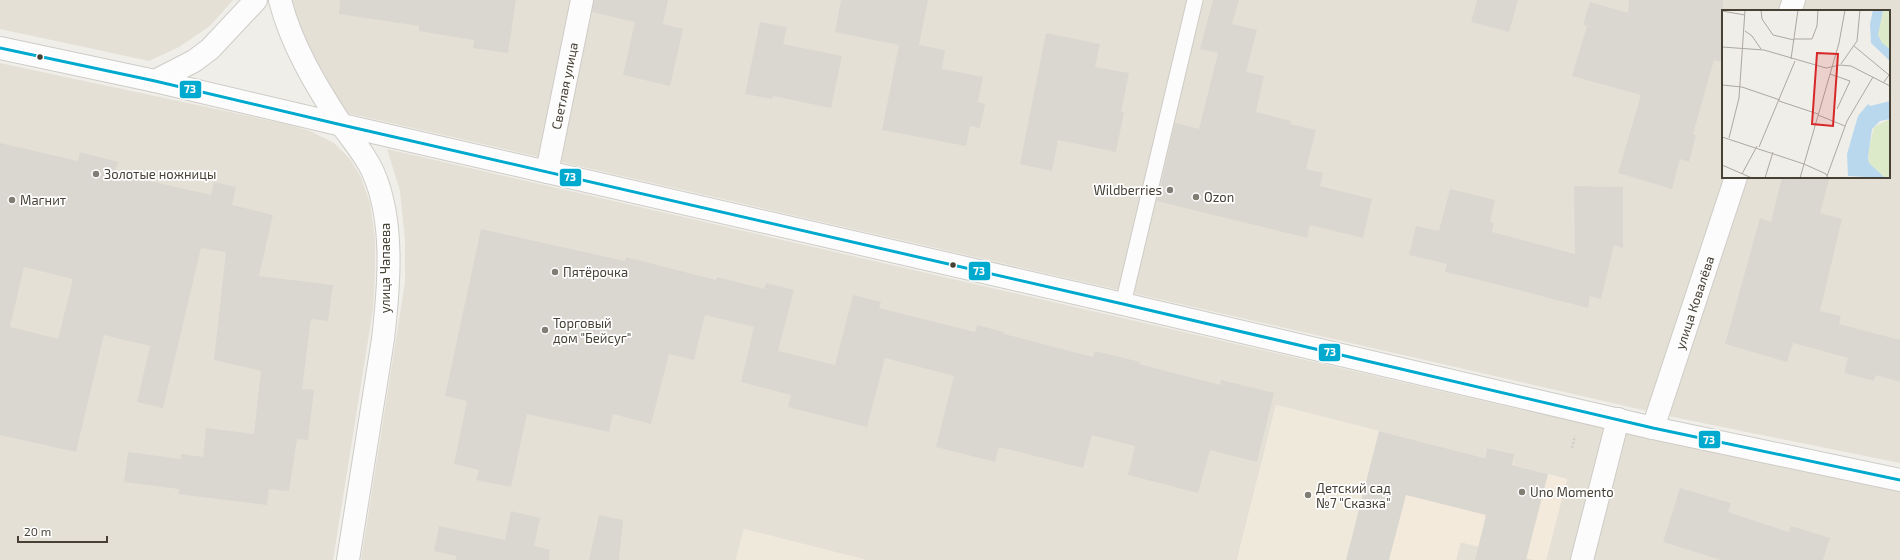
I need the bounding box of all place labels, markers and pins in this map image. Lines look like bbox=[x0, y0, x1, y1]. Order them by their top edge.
unlabelled marker bbox=[35, 52, 45, 62]
place label: Золотые ножницы bbox=[104, 166, 216, 182]
marker: Золотые ножницы bbox=[91, 169, 101, 179]
place label: Wildberries bbox=[1094, 182, 1162, 198]
marker: Wildberries bbox=[1165, 185, 1175, 195]
place label: Ozon bbox=[1204, 189, 1234, 205]
place label: Магнит bbox=[20, 192, 67, 208]
marker: Ozon bbox=[1191, 192, 1201, 202]
marker: Магнит bbox=[7, 195, 17, 205]
unlabelled marker bbox=[948, 260, 958, 270]
place label: Пятёрочка bbox=[563, 264, 628, 280]
marker: Пятёрочка bbox=[550, 267, 560, 277]
place label: Торговый дом "Бейсуг" bbox=[553, 315, 631, 346]
marker: Торговый дом "Бейсуг" bbox=[540, 325, 550, 335]
place label: Детский сад №7 "Сказка" bbox=[1316, 480, 1391, 511]
place label: Uno Momento bbox=[1530, 484, 1614, 500]
marker: Uno Momento bbox=[1517, 487, 1527, 497]
marker: Детский сад №7 "Сказка" bbox=[1303, 490, 1313, 500]

